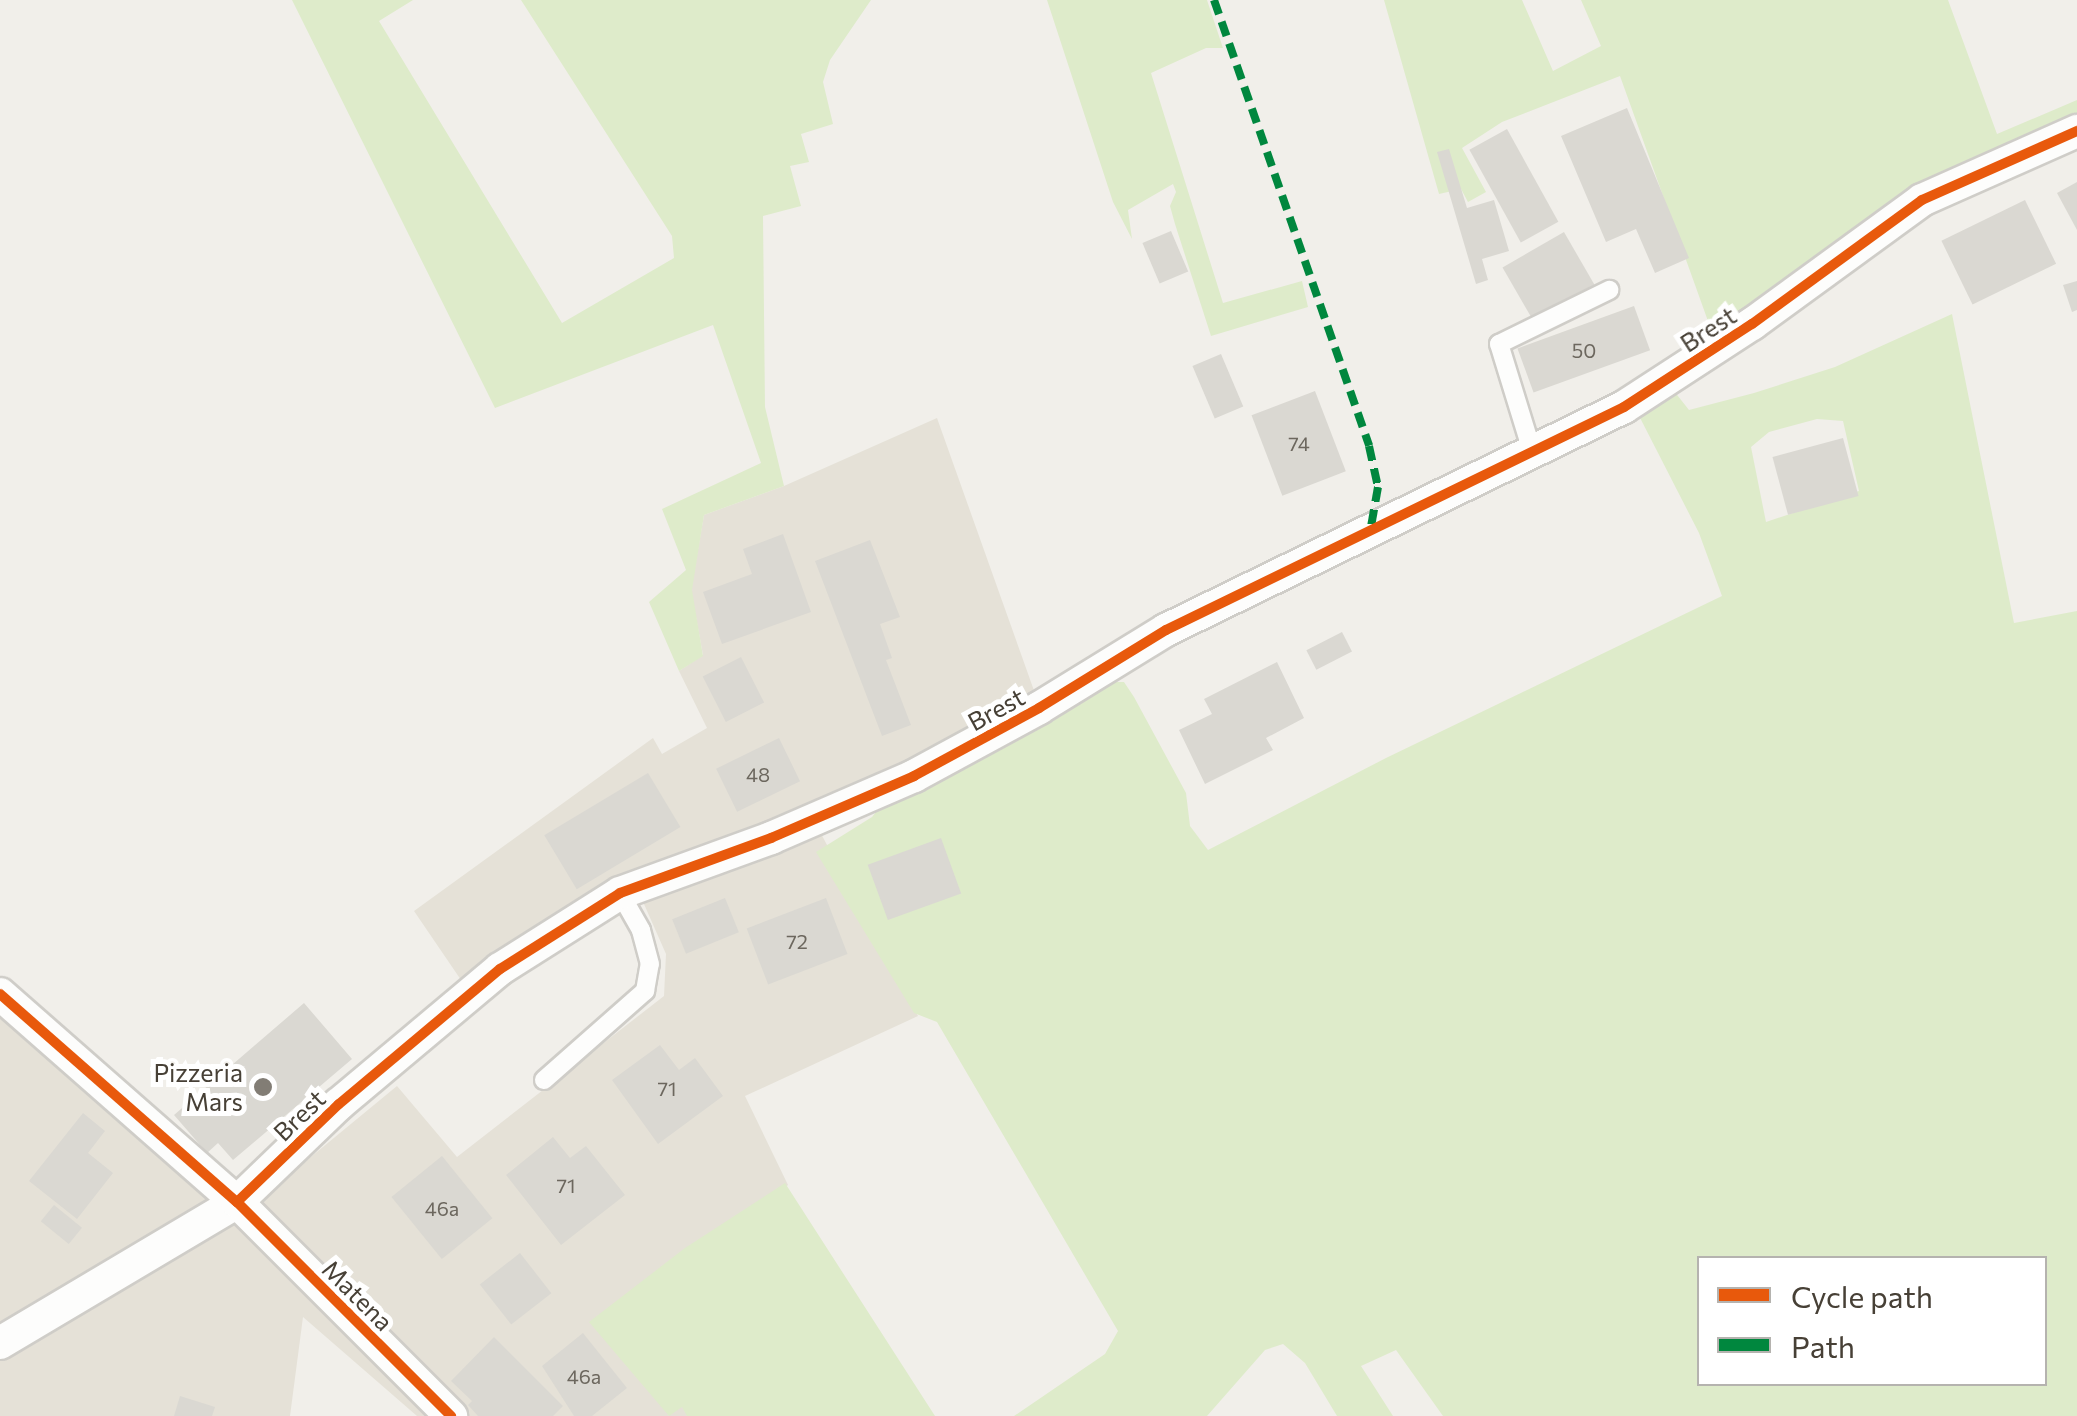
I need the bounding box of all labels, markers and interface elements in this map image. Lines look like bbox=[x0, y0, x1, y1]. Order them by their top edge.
street label: Brest bbox=[1674, 300, 1742, 358]
house number: 50 bbox=[1572, 338, 1596, 362]
house number: 74 bbox=[1288, 431, 1310, 455]
street label: Brest bbox=[962, 681, 1030, 737]
house number: 48 bbox=[746, 762, 770, 786]
house number: 72 bbox=[786, 929, 808, 953]
place label: Pizzeria Mars bbox=[153, 1058, 243, 1117]
marker: Pizzeria Mars bbox=[252, 1076, 274, 1098]
house number: 71 bbox=[657, 1076, 677, 1100]
street label: Brest bbox=[267, 1083, 331, 1147]
house number: 71 bbox=[556, 1173, 576, 1197]
house number: 46a bbox=[425, 1196, 459, 1220]
street label: Matena bbox=[316, 1253, 400, 1337]
legend bbox=[1697, 1256, 2047, 1386]
text: Cycle path bbox=[1791, 1277, 1933, 1314]
text: Path bbox=[1791, 1327, 1855, 1364]
house number: 46a bbox=[567, 1364, 601, 1388]

